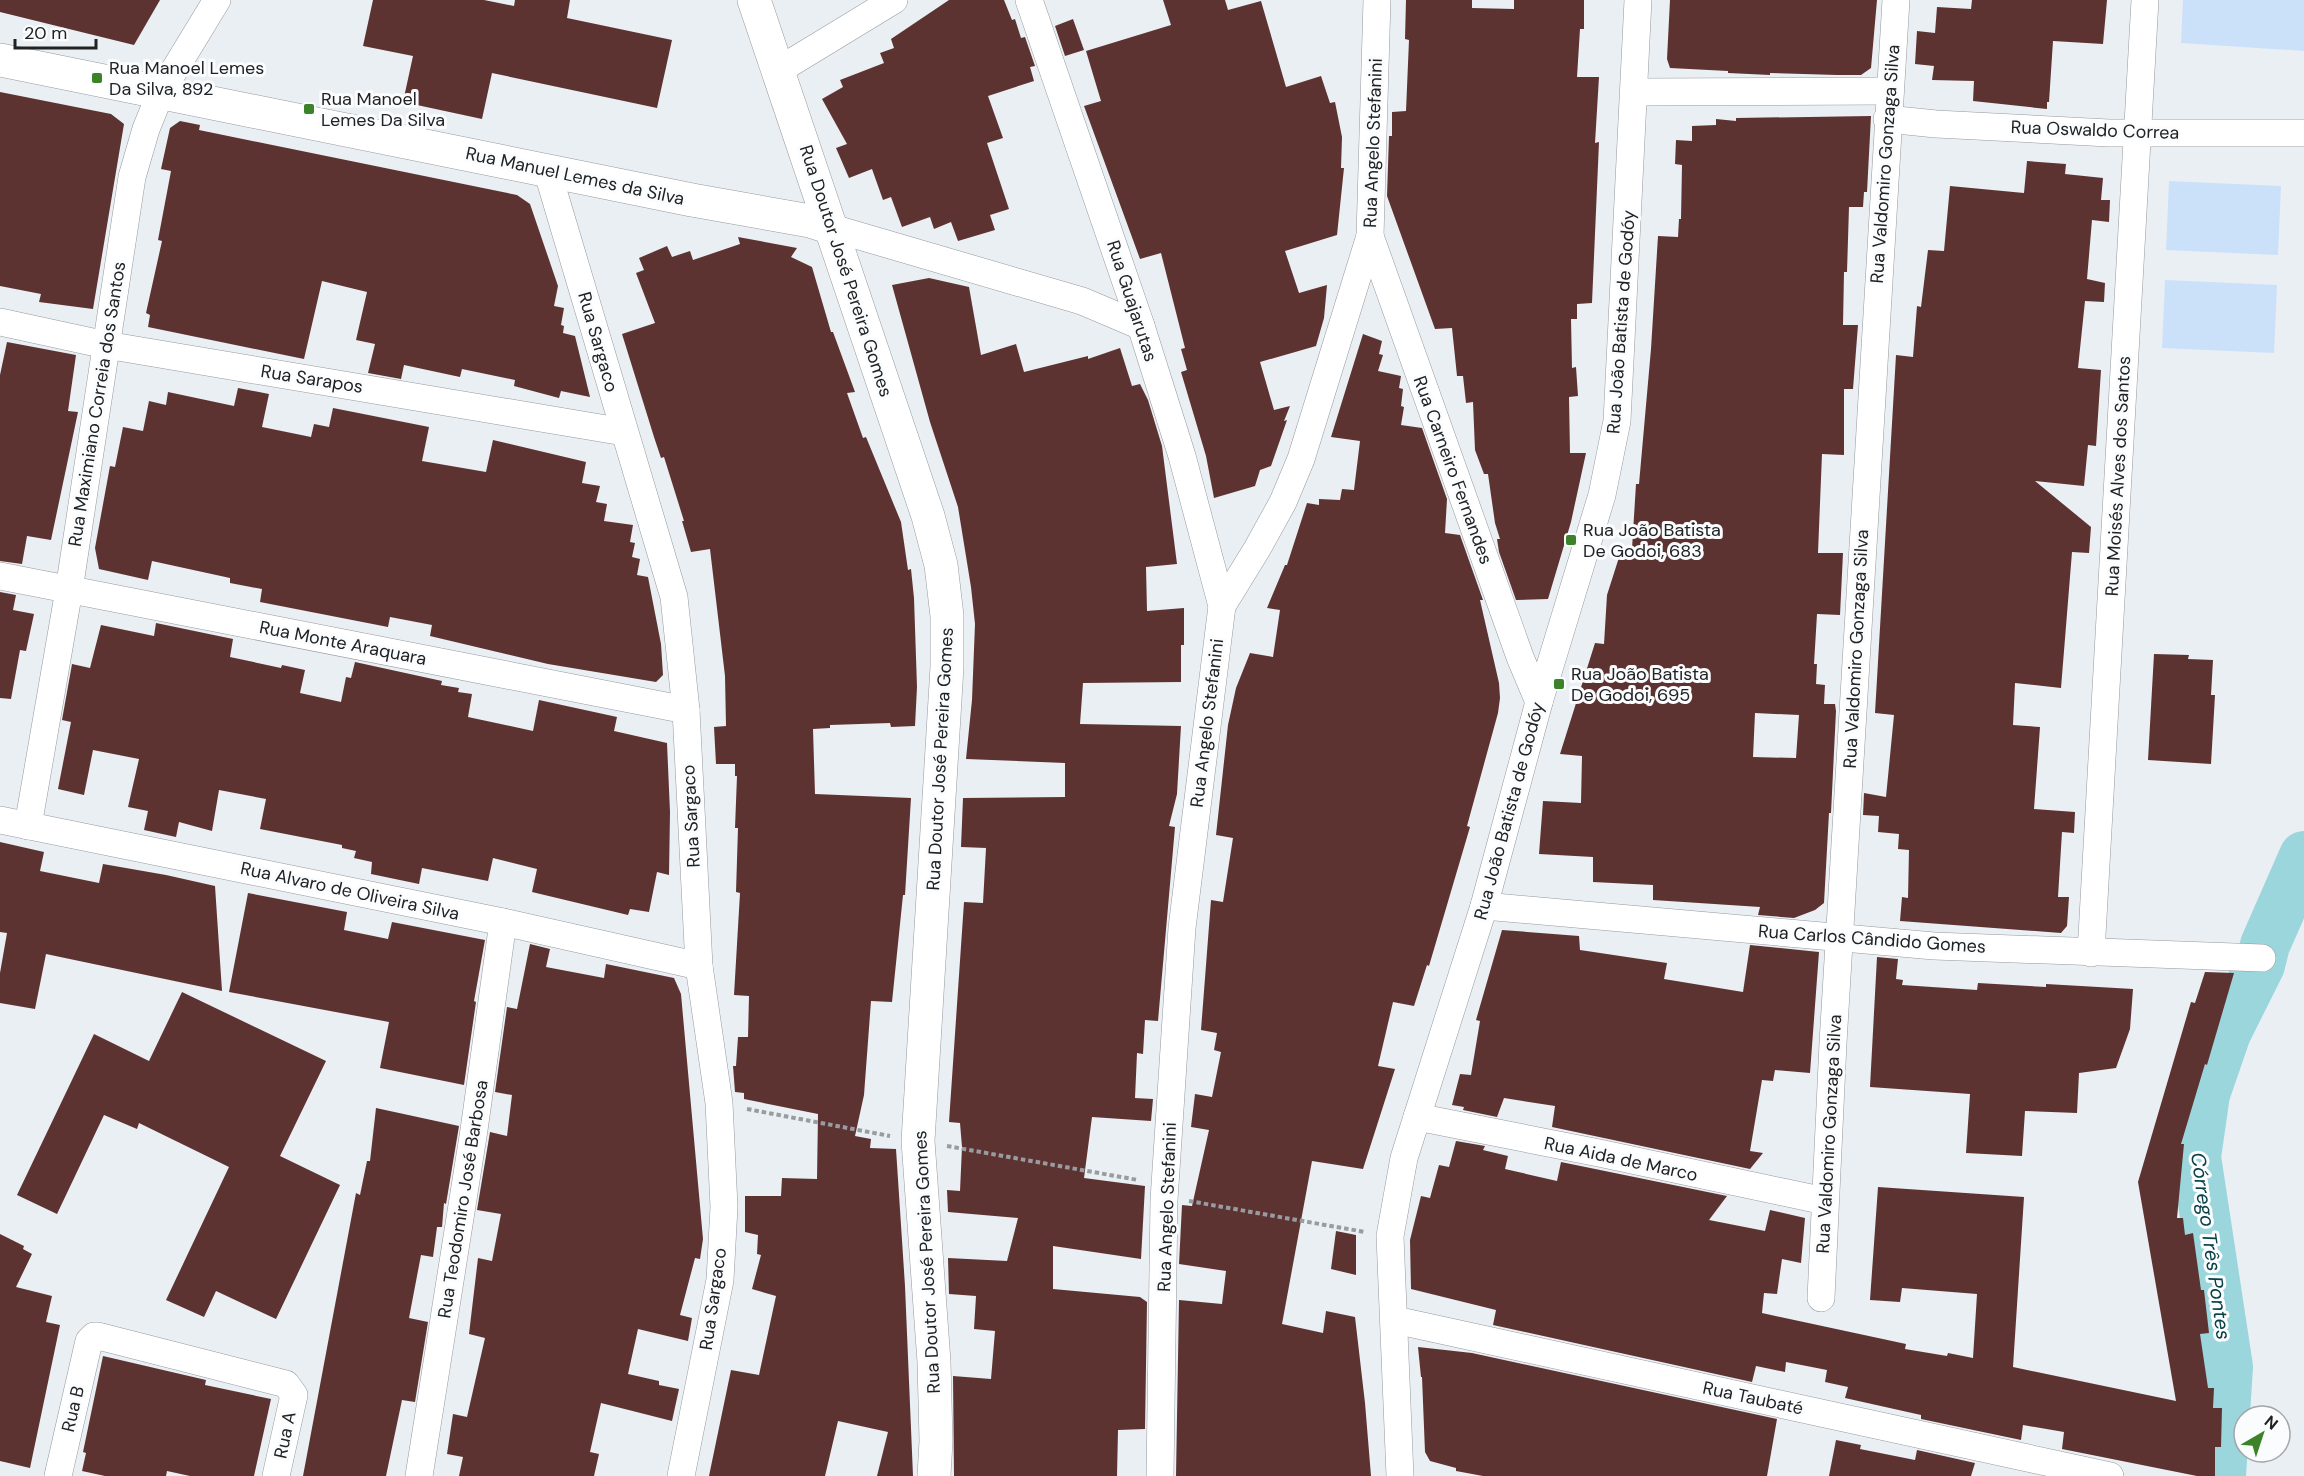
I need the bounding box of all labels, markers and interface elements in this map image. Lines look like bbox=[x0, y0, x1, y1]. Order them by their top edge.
scale bar bbox=[15, 12, 96, 50]
text: 20 m bbox=[24, 21, 67, 45]
street label: Rua Valdomiro Gonzaga Silva bbox=[1865, 44, 1905, 284]
place label: Rua Manoel Lemes Da Silva, 892 bbox=[109, 56, 264, 101]
street label: Rua Angelo Stefanini bbox=[1358, 58, 1388, 228]
marker: Rua Manoel Lemes Da Silva, 892 bbox=[90, 71, 104, 85]
place label: Rua Manoel Lemes Da Silva bbox=[321, 87, 445, 132]
marker: Rua Manoel Lemes Da Silva bbox=[302, 102, 316, 116]
street label: Rua Oswaldo Correa bbox=[2010, 115, 2180, 145]
street label: Rua Manuel Lemes da Silva bbox=[463, 141, 687, 211]
street label: Rua Doutor José Pereira Gomes bbox=[794, 142, 898, 400]
street label: Rua João Batista de Godóy bbox=[1601, 209, 1641, 435]
street label: Rua Guajarutas bbox=[1101, 237, 1163, 365]
street label: Rua Maximiano Correia dos Santos bbox=[63, 260, 131, 548]
street label: Rua Sargaco bbox=[572, 289, 624, 395]
street label: Rua Moisés Alves dos Santos bbox=[2100, 355, 2136, 597]
street label: Rua Sarapos bbox=[259, 359, 365, 399]
street label: Rua Carneiro Fernandes bbox=[1408, 373, 1498, 567]
place label: Rua João Batista De Godoi, 683 bbox=[1583, 518, 1721, 563]
street label: Rua Valdomiro Gonzaga Silva bbox=[1838, 529, 1874, 769]
marker: Rua João Batista De Godoi, 683 bbox=[1564, 533, 1578, 547]
street label: Rua Monte Araquara bbox=[257, 615, 429, 671]
street label: Rua Doutor José Pereira Gomes bbox=[921, 627, 959, 891]
street label: Rua Angelo Stefanini bbox=[1185, 637, 1229, 809]
place label: Rua João Batista De Godoi, 695 bbox=[1571, 662, 1709, 707]
marker: Rua João Batista De Godoi, 695 bbox=[1552, 677, 1566, 691]
street label: Rua João Batista de Godóy bbox=[1468, 699, 1550, 923]
street label: Rua Sargaco bbox=[676, 764, 706, 868]
street label: Rua Alvaro de Oliveira Silva bbox=[238, 856, 462, 926]
street label: Rua Carlos Cândido Gomes bbox=[1757, 919, 1987, 959]
street label: Rua Valdomiro Gonzaga Silva bbox=[1811, 1014, 1847, 1254]
street label: Rua Teodomiro José Barbosa bbox=[432, 1078, 494, 1320]
street label: Rua Angelo Stefanini bbox=[1152, 1122, 1182, 1292]
street label: Rua Doutor José Pereira Gomes bbox=[908, 1130, 946, 1394]
street label: Rua Aida de Marco bbox=[1542, 1131, 1700, 1187]
water label: Córrego Três Pontes bbox=[2185, 1151, 2237, 1341]
street label: Rua Sargaco bbox=[694, 1246, 732, 1352]
street label: Rua Taubaté bbox=[1700, 1376, 1806, 1420]
street label: Rua B bbox=[56, 1384, 90, 1434]
north arrow bbox=[2232, 1404, 2292, 1464]
street label: Rua A bbox=[268, 1409, 302, 1461]
text: N bbox=[2260, 1411, 2282, 1435]

